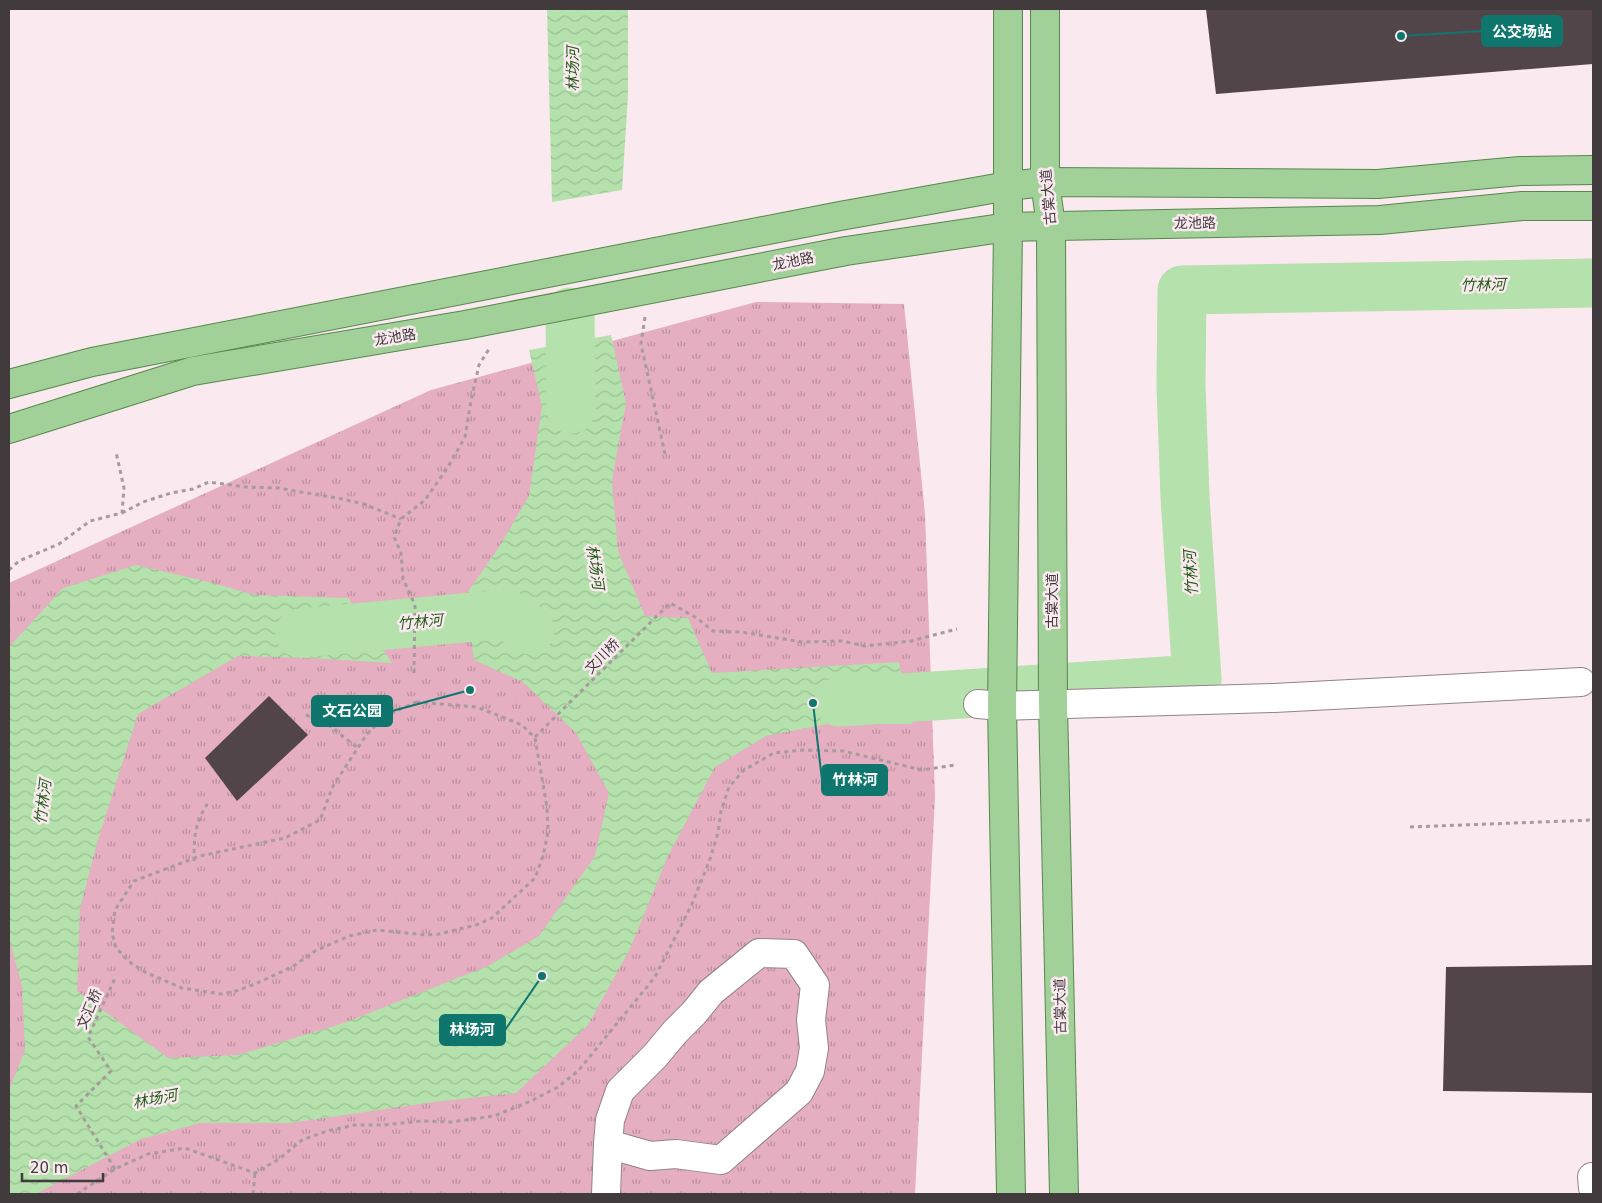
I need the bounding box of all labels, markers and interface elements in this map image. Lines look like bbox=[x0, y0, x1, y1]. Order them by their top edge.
callout: 公交场站 bbox=[1482, 16, 1562, 46]
text: 公交场站 bbox=[1492, 23, 1552, 41]
water label: 林场河 bbox=[564, 44, 582, 92]
street label: 古棠大道 bbox=[1038, 168, 1058, 226]
street label: 龙池路 bbox=[1174, 215, 1216, 231]
street label: 龙池路 bbox=[771, 249, 815, 273]
water label: 竹林河 bbox=[1460, 276, 1509, 294]
street label: 龙池路 bbox=[373, 326, 417, 348]
water label: 林场河 bbox=[583, 543, 608, 594]
water label: 竹林河 bbox=[1181, 547, 1201, 596]
street label: 古棠大道 bbox=[1044, 573, 1060, 629]
water label: 竹林河 bbox=[397, 611, 446, 633]
street label: 文川桥 bbox=[581, 635, 623, 677]
callout: 文石公园 bbox=[312, 696, 392, 726]
text: 文石公园 bbox=[322, 702, 382, 720]
callout: 竹林河 bbox=[822, 765, 887, 795]
text: 竹林河 bbox=[832, 771, 878, 789]
water label: 竹林河 bbox=[31, 776, 55, 825]
street label: 古棠大道 bbox=[1052, 978, 1068, 1034]
street label: 文汇桥 bbox=[73, 987, 105, 1031]
callout: 林场河 bbox=[440, 1015, 505, 1045]
text: 林场河 bbox=[449, 1021, 495, 1039]
water label: 林场河 bbox=[131, 1085, 182, 1112]
scale bar bbox=[22, 1150, 104, 1182]
text: 20 m bbox=[30, 1159, 68, 1177]

